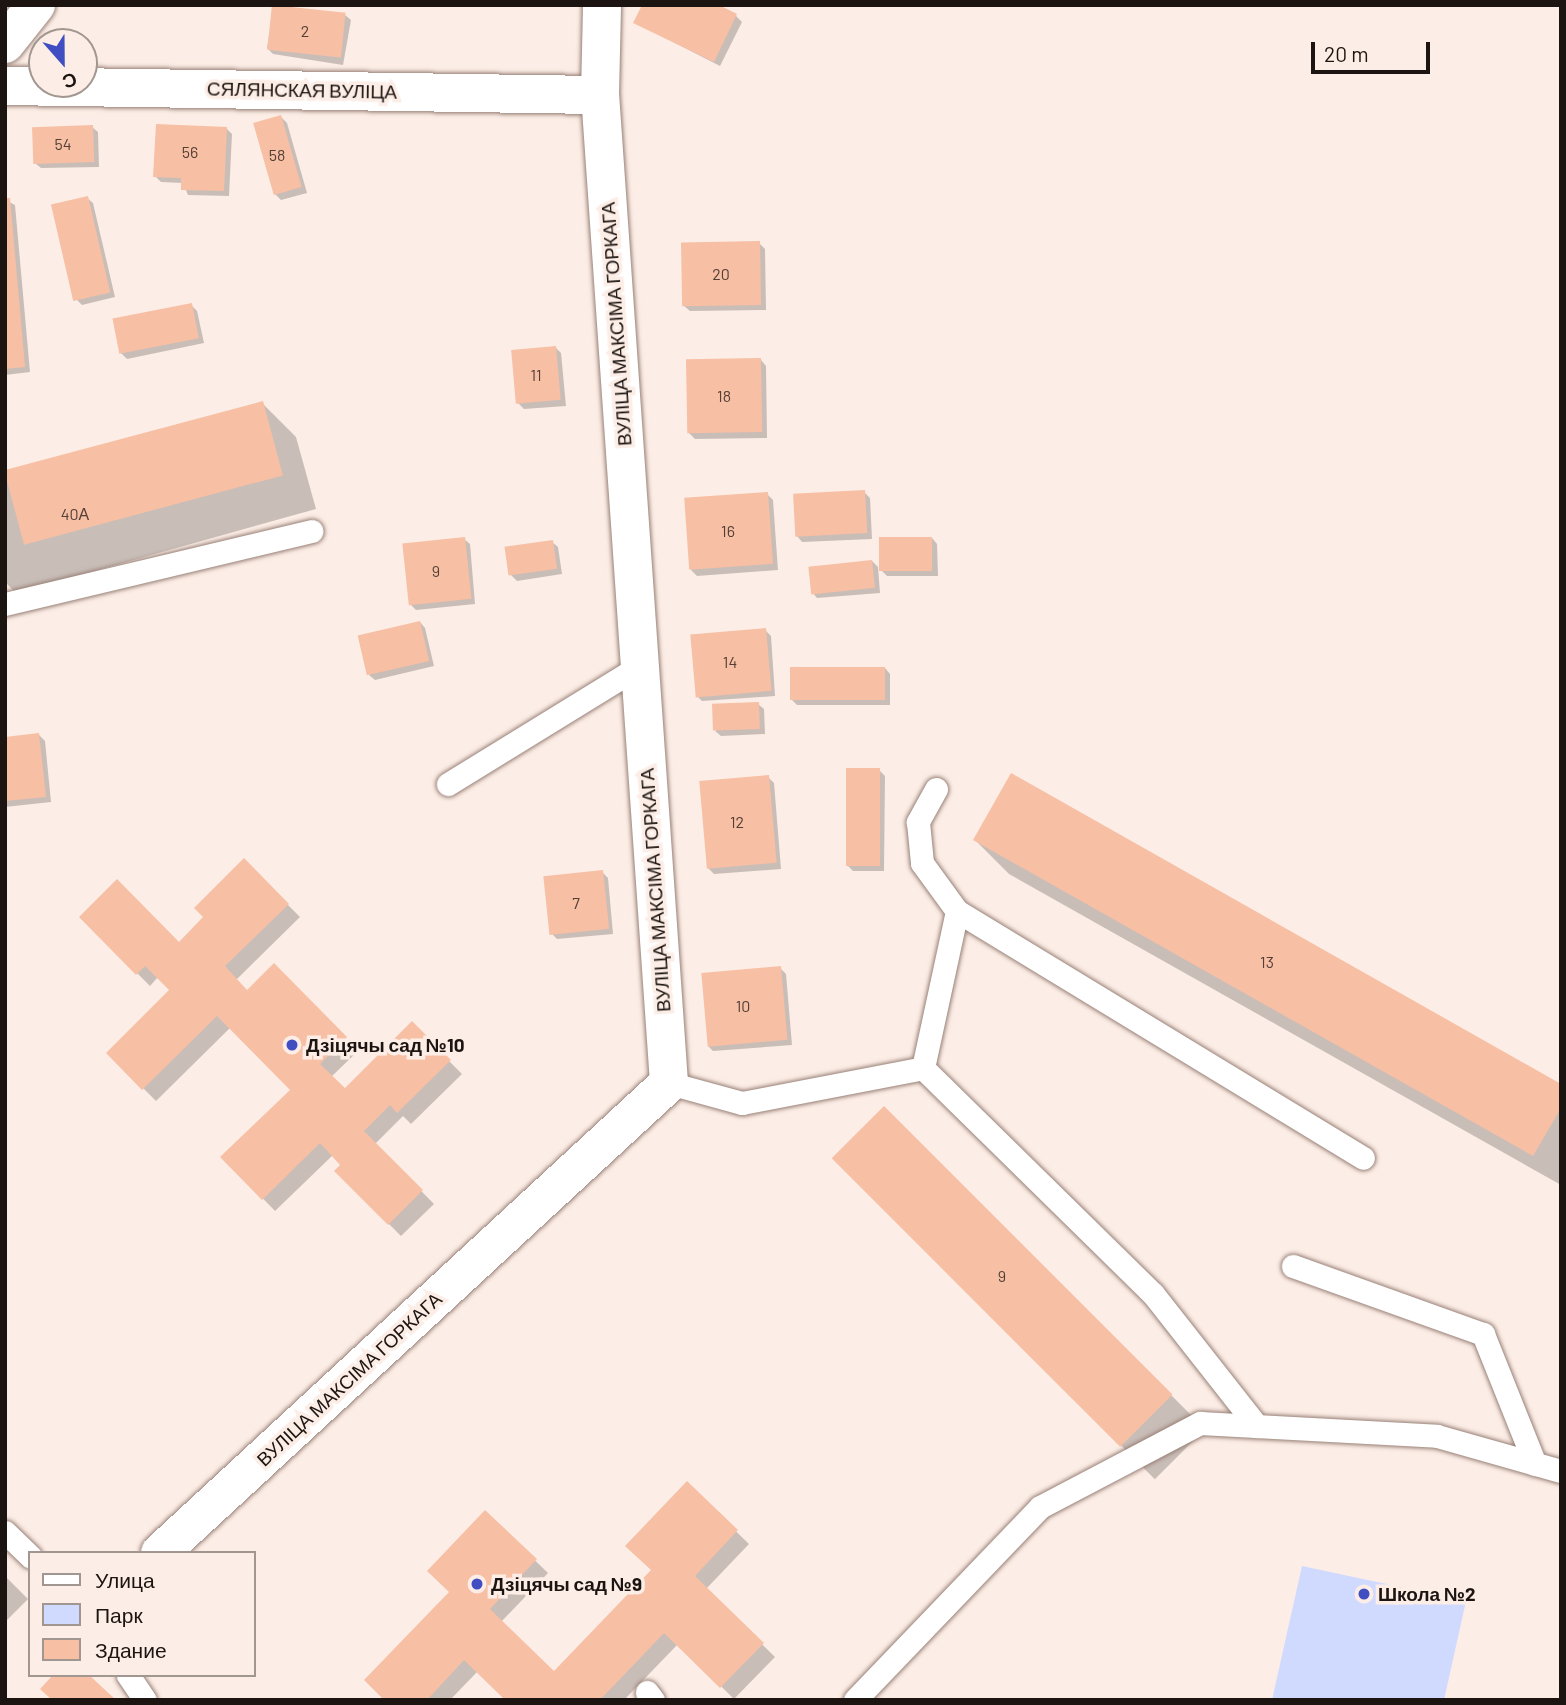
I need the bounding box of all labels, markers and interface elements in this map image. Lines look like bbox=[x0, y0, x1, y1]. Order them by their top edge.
house number: 2 bbox=[301, 21, 309, 41]
north arrow bbox=[28, 28, 98, 98]
scale bar bbox=[1314, 28, 1433, 72]
text: 20 m bbox=[1324, 41, 1369, 66]
text: С bbox=[59, 68, 81, 94]
street label: СЯЛЯНСКАЯ ВУЛІЦА bbox=[207, 77, 397, 103]
house number: 54 bbox=[54, 134, 72, 154]
house number: 56 bbox=[182, 142, 198, 162]
house number: 58 bbox=[269, 145, 285, 165]
street label: ВУЛІЦА МАКСІМА ГОРКАГА bbox=[596, 201, 636, 447]
house number: 20 bbox=[712, 264, 730, 284]
house number: 11 bbox=[530, 365, 542, 385]
house number: 18 bbox=[717, 386, 731, 406]
house number: 40А bbox=[61, 504, 89, 524]
house number: 16 bbox=[721, 521, 735, 541]
house number: 9 bbox=[432, 561, 440, 581]
house number: 14 bbox=[723, 652, 737, 672]
street label: ВУЛІЦА МАКСІМА ГОРКАГА bbox=[635, 767, 675, 1013]
house number: 12 bbox=[730, 812, 744, 832]
house number: 7 bbox=[572, 893, 580, 913]
house number: 13 bbox=[1260, 952, 1274, 972]
house number: 10 bbox=[736, 996, 750, 1016]
place label: Дзіцячы сад №10 bbox=[306, 1034, 465, 1056]
marker: Дзіцячы сад №10 bbox=[284, 1037, 300, 1053]
house number: 9 bbox=[998, 1266, 1006, 1286]
street label: ВУЛІЦА МАКСІМА ГОРКАГА bbox=[252, 1287, 446, 1471]
legend bbox=[28, 1551, 256, 1677]
text: Улица bbox=[95, 1567, 155, 1592]
place label: Дзіцячы сад №9 bbox=[491, 1573, 642, 1595]
marker: Дзіцячы сад №9 bbox=[469, 1576, 485, 1592]
place label: Школа №2 bbox=[1378, 1583, 1476, 1605]
marker: Школа №2 bbox=[1356, 1586, 1372, 1602]
text: Парк bbox=[95, 1602, 143, 1627]
text: Здание bbox=[95, 1637, 167, 1662]

